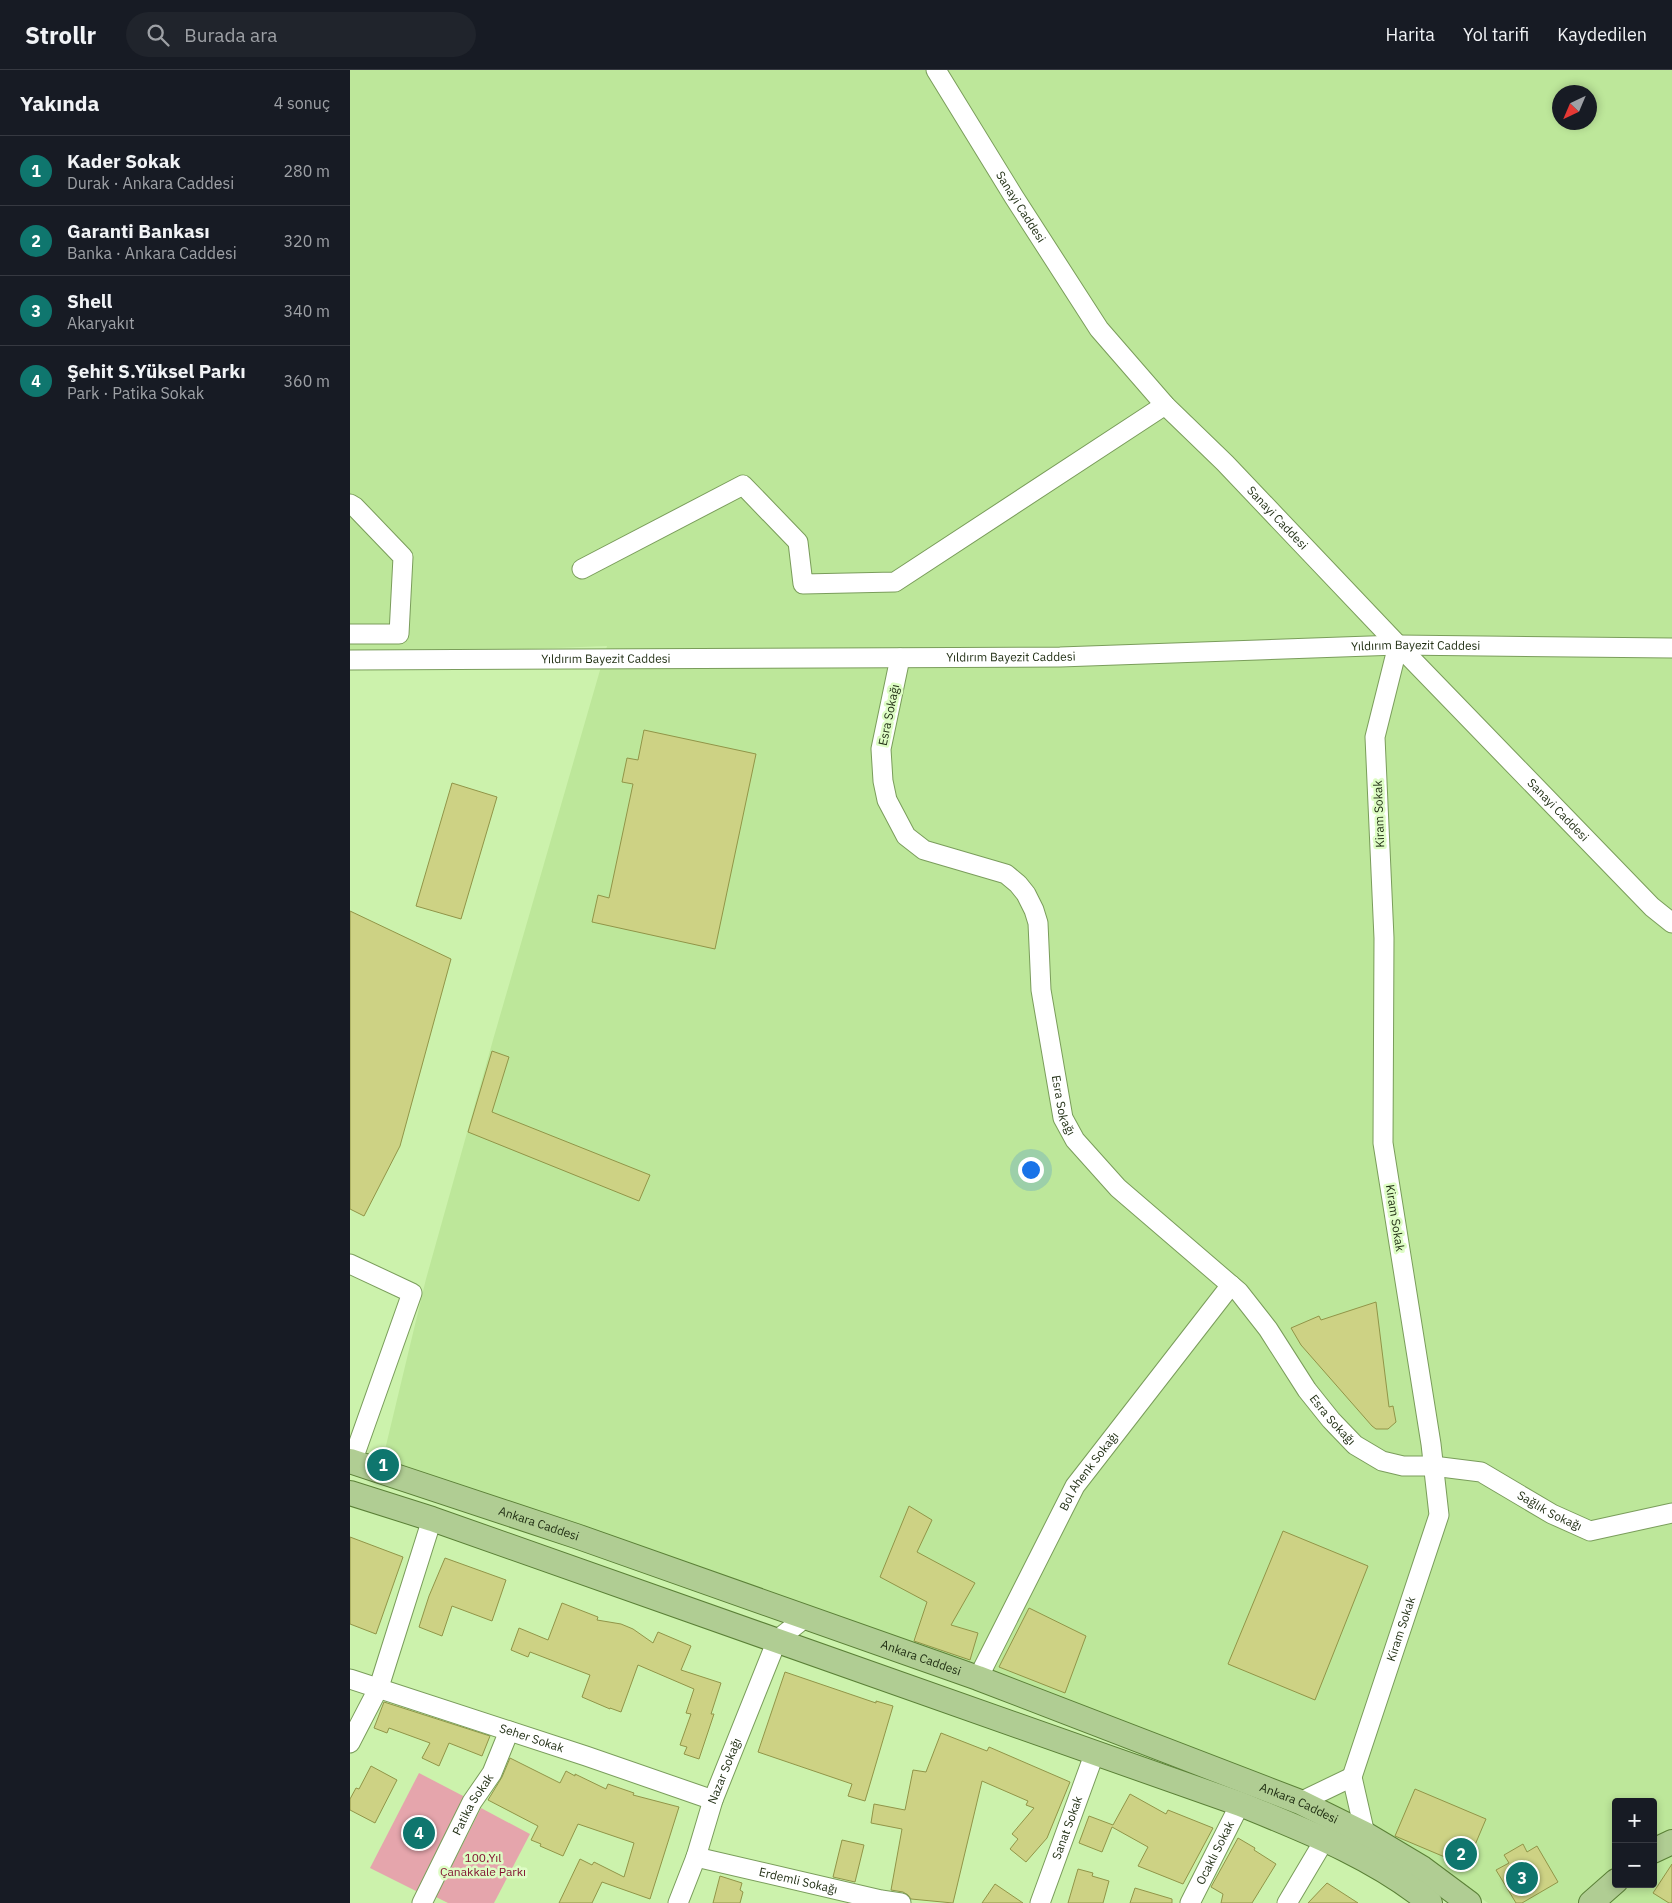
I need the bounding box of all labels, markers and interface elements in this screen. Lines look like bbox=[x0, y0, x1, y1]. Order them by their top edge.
search box bbox=[126, 12, 476, 57]
text: Strollr bbox=[25, 19, 96, 51]
icon: search bbox=[144, 21, 172, 49]
text: Burada ara bbox=[184, 23, 277, 47]
text: Harita bbox=[1386, 23, 1435, 46]
text: Yol tarifi bbox=[1463, 23, 1529, 46]
text: Kaydedilen bbox=[1557, 23, 1647, 46]
north arrow bbox=[1552, 85, 1597, 130]
text: Yakında bbox=[20, 89, 100, 117]
text: 4 sonuç bbox=[274, 93, 330, 113]
text: Kader Sokak bbox=[67, 149, 181, 173]
text: 1 bbox=[31, 161, 41, 181]
text: 280 m bbox=[283, 161, 330, 181]
street label: Sanayi Caddesi bbox=[993, 168, 1049, 245]
text: Durak · Ankara Caddesi bbox=[67, 173, 234, 193]
text: Garanti Bankası bbox=[67, 219, 210, 243]
text: 2 bbox=[31, 231, 41, 251]
text: 320 m bbox=[283, 231, 330, 251]
text: Banka · Ankara Caddesi bbox=[67, 243, 237, 263]
text: Shell bbox=[67, 289, 112, 313]
text: 3 bbox=[31, 301, 41, 321]
text: 340 m bbox=[283, 301, 330, 321]
text: Akaryakıt bbox=[67, 313, 135, 333]
text: Şehit S.Yüksel Parkı bbox=[67, 359, 246, 383]
text: 4 bbox=[31, 371, 41, 391]
text: 360 m bbox=[283, 371, 330, 391]
text: Park · Patika Sokak bbox=[67, 383, 204, 403]
street label: Sanayi Caddesi bbox=[1244, 483, 1311, 552]
street label: Yıldırım Bayezit Caddesi bbox=[1351, 637, 1480, 654]
street label: Yıldırım Bayezit Caddesi bbox=[946, 648, 1076, 664]
street label: Yıldırım Bayezit Caddesi bbox=[541, 651, 671, 666]
street label: Esra Sokağı bbox=[875, 683, 902, 747]
street label: Sanayi Caddesi bbox=[1524, 775, 1592, 844]
street label: Kiram Sokak bbox=[1370, 779, 1387, 848]
street label: Esra Sokağı bbox=[1049, 1074, 1079, 1138]
your location bbox=[1018, 1157, 1044, 1183]
street label: Kiram Sokak bbox=[1383, 1183, 1408, 1253]
street label: Esra Sokağı bbox=[1307, 1391, 1359, 1448]
street label: Bol Ahenk Sokağı bbox=[1056, 1428, 1121, 1513]
pin: 1 bbox=[367, 1446, 399, 1484]
street label: Sağlık Sokağı bbox=[1515, 1487, 1584, 1533]
street label: Ankara Caddesi bbox=[497, 1503, 581, 1544]
street label: Kiram Sokak bbox=[1383, 1594, 1419, 1663]
street label: Ankara Caddesi bbox=[879, 1636, 963, 1678]
street label: Seher Sokak bbox=[498, 1720, 567, 1755]
street label: Nazar Sokağı bbox=[704, 1736, 744, 1806]
street label: Patika Sokak bbox=[449, 1770, 497, 1838]
street label: Ankara Caddesi bbox=[1258, 1779, 1341, 1827]
street label: Sanat Sokak bbox=[1048, 1793, 1086, 1861]
map controls bbox=[1612, 1798, 1657, 1888]
button: + bbox=[1612, 1798, 1657, 1843]
pin: 4 bbox=[403, 1814, 435, 1852]
street label: Ocaklı Sokak bbox=[1193, 1818, 1237, 1887]
pin: 2 bbox=[1445, 1835, 1477, 1873]
button: − bbox=[1612, 1843, 1657, 1888]
park label: 100.Yıl Çanakkale Parkı bbox=[440, 1850, 526, 1879]
pin: 3 bbox=[1506, 1859, 1538, 1897]
street label: Erdemli Sokağı bbox=[758, 1864, 839, 1897]

